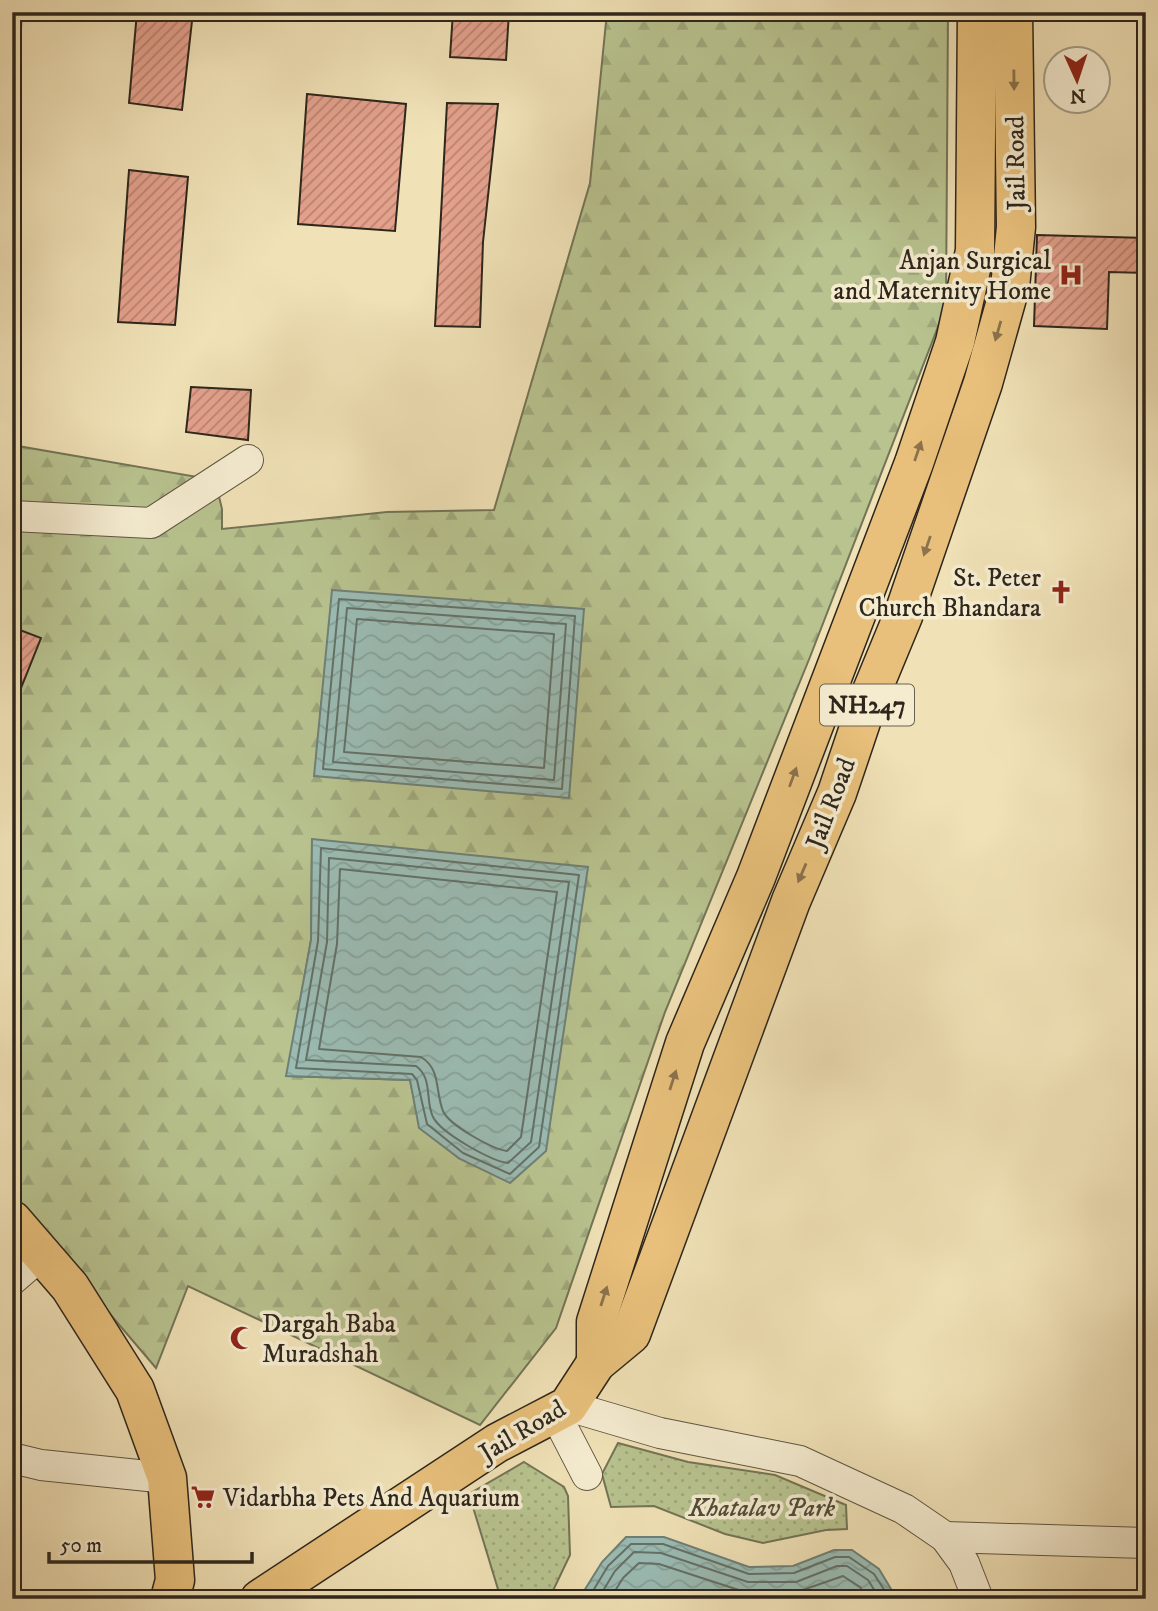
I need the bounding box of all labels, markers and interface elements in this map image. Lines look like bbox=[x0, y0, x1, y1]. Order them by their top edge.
north arrow bbox=[1042, 46, 1112, 116]
one-way arrow bbox=[1008, 70, 1020, 92]
text: N bbox=[1069, 84, 1086, 107]
street label: Jail Road bbox=[999, 115, 1034, 213]
place label: Anjan Surgical and Maternity Home bbox=[834, 245, 1051, 308]
hospital icon: Anjan Surgical and Maternity Home bbox=[1057, 261, 1085, 289]
one-way arrow bbox=[992, 320, 1003, 342]
one-way arrow bbox=[913, 440, 924, 461]
one-way arrow bbox=[921, 536, 932, 557]
place label: St. Peter Church Bhandara bbox=[858, 562, 1041, 625]
church icon: St. Peter Church Bhandara bbox=[1047, 578, 1075, 606]
road number: NH247 bbox=[820, 684, 914, 726]
street label: Jail Road bbox=[798, 753, 864, 856]
one-way arrow bbox=[788, 767, 799, 788]
one-way arrow bbox=[796, 863, 807, 884]
one-way arrow bbox=[668, 1069, 679, 1090]
one-way arrow bbox=[599, 1286, 609, 1307]
place label: Dargah Baba Muradshah bbox=[262, 1308, 396, 1371]
mosque icon: Dargah Baba Muradshah bbox=[228, 1324, 256, 1352]
street label: Jail Road bbox=[472, 1393, 572, 1471]
place label: Vidarbha Pets And Aquarium bbox=[222, 1482, 520, 1515]
supermarket icon: Vidarbha Pets And Aquarium bbox=[189, 1483, 217, 1511]
park label: Khatalav Park bbox=[688, 1492, 835, 1525]
scale bar bbox=[49, 1520, 252, 1564]
text: 50 m bbox=[60, 1533, 102, 1559]

